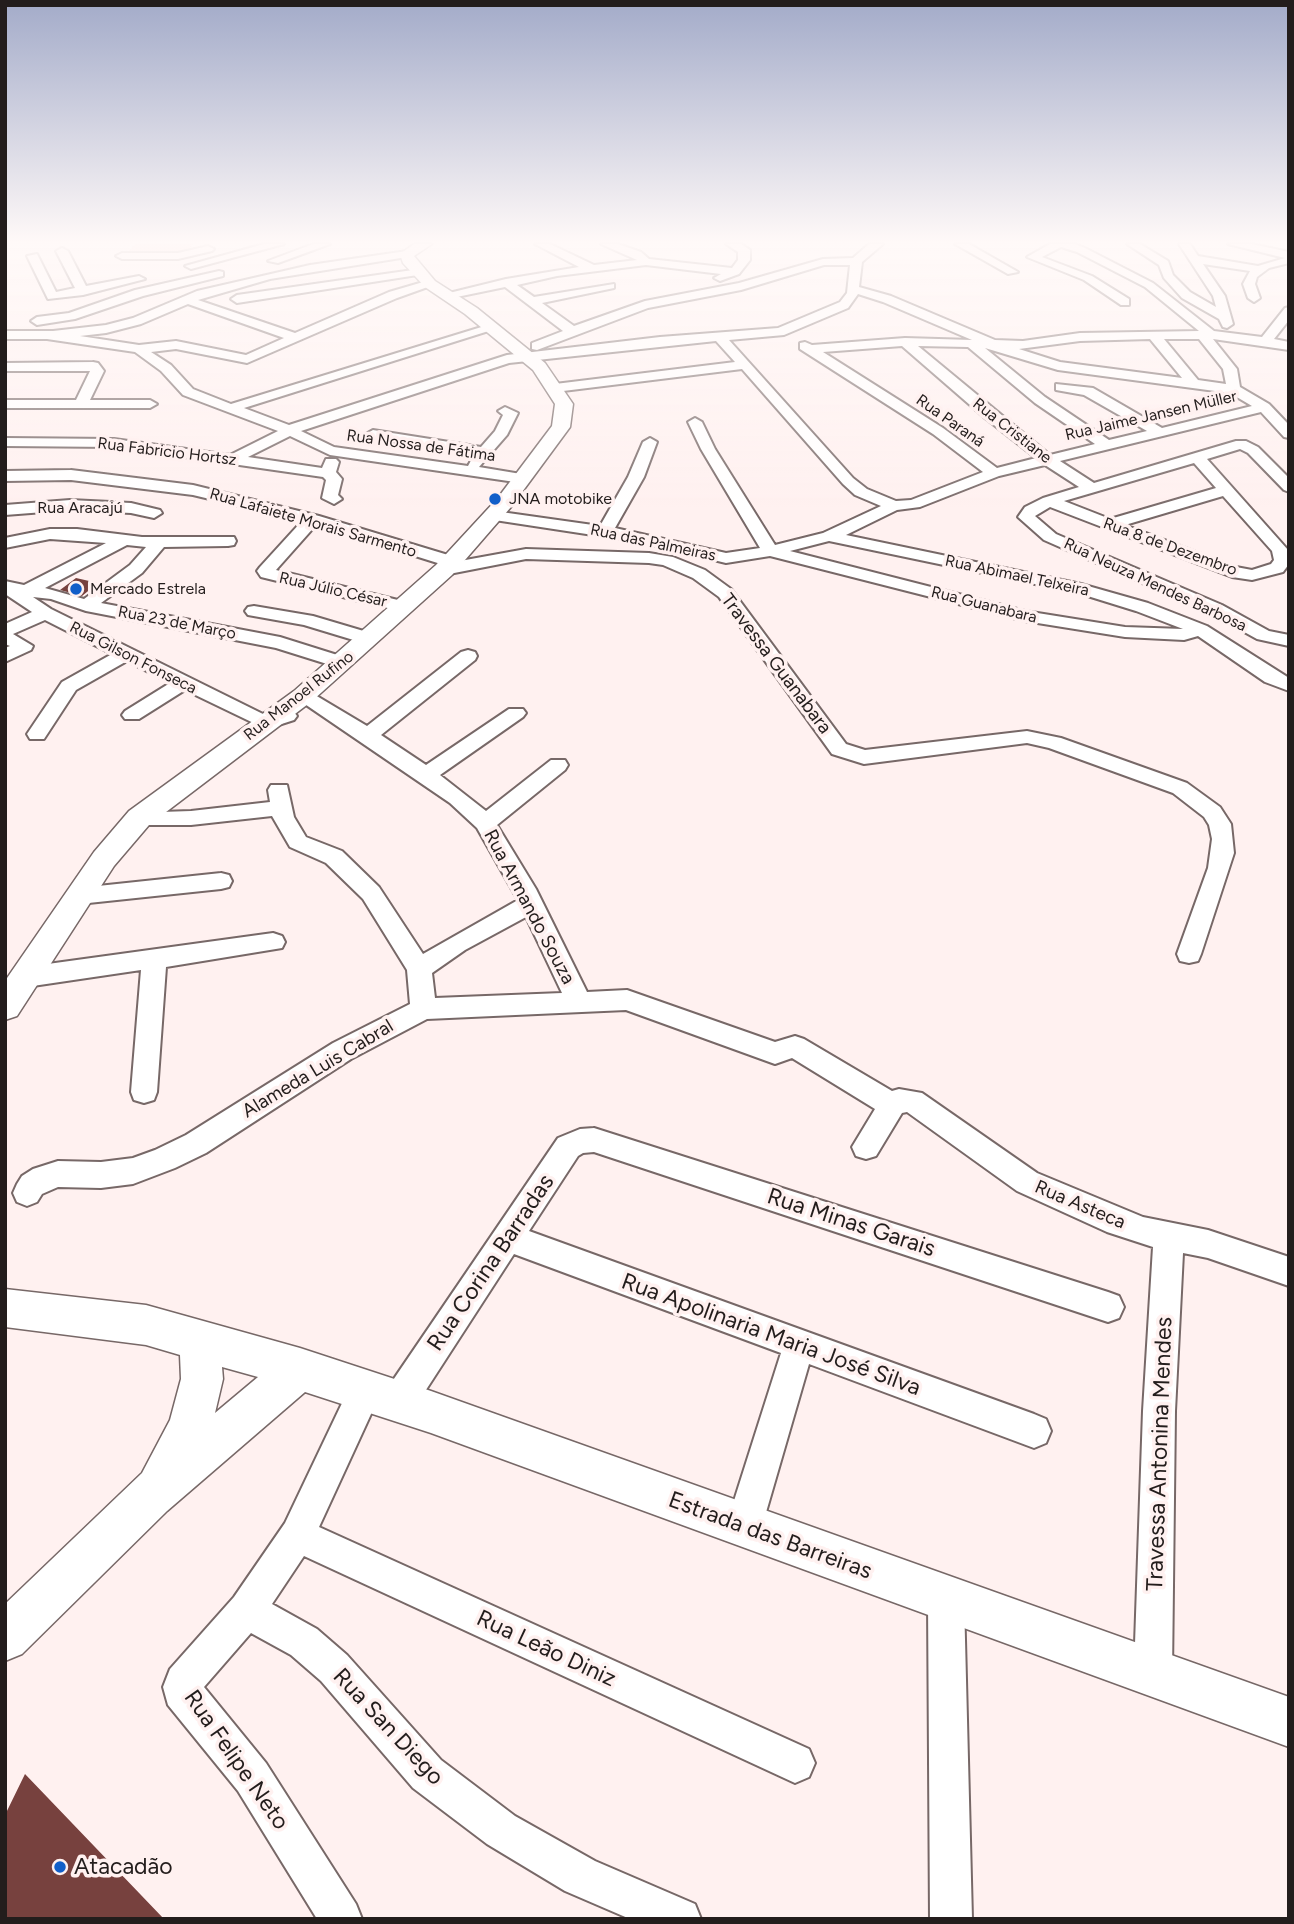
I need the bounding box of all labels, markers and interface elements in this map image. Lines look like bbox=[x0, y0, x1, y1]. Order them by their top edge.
street label: Rua Jaime Jansen Müller bbox=[1063, 387, 1239, 445]
street label: Rua Paraná bbox=[912, 390, 988, 452]
street label: Rua Cristiane bbox=[969, 394, 1055, 468]
street label: Rua Nossa de Fátima bbox=[345, 426, 497, 466]
street label: Rua Fabricio Hortsz bbox=[96, 434, 238, 470]
street label: Rua Lafaiete Morais Sarmento bbox=[207, 484, 419, 562]
place label: JNA motobike bbox=[509, 489, 612, 509]
marker: JNA motobike bbox=[487, 491, 503, 507]
street label: Rua Aracajú bbox=[37, 498, 123, 518]
street label: Rua 8 de Dezembro bbox=[1101, 514, 1239, 580]
street label: Rua das Palmeiras bbox=[588, 520, 718, 566]
street label: Rua Neuza Mendes Barbosa bbox=[1061, 534, 1249, 636]
street label: Rua Abimael Telxeira bbox=[943, 551, 1091, 601]
street label: Rua Júlio César bbox=[277, 568, 389, 612]
place label: Mercado Estrela bbox=[90, 579, 206, 599]
marker: Mercado Estrela bbox=[68, 581, 84, 597]
street label: Rua Guanabara bbox=[929, 583, 1039, 627]
street label: Travessa Guanabara bbox=[716, 589, 836, 739]
street label: Rua 23 de Março bbox=[116, 602, 238, 644]
street label: Rua Gilson Fonseca bbox=[66, 618, 200, 698]
street label: Rua Manoel Rufino bbox=[240, 647, 358, 745]
street label: Rua Armando Souza bbox=[479, 826, 579, 988]
street label: Alameda Luis Cabral bbox=[238, 1015, 398, 1123]
street label: Rua Corina Barradas bbox=[422, 1170, 560, 1356]
street label: Rua Asteca bbox=[1031, 1176, 1129, 1234]
street label: Rua Minas Garais bbox=[763, 1183, 939, 1263]
street label: Rua Apolinaria Maria José Silva bbox=[618, 1268, 924, 1402]
street label: Travessa Antonina Mendes bbox=[1141, 1316, 1179, 1592]
street label: Estrada das Barreiras bbox=[665, 1486, 875, 1586]
street label: Rua Leão Diniz bbox=[472, 1605, 620, 1693]
street label: Rua San Diego bbox=[327, 1663, 449, 1791]
street label: Rua Felipe Neto bbox=[178, 1685, 294, 1835]
place label: Atacadão bbox=[74, 1853, 173, 1881]
marker: Atacadão bbox=[52, 1859, 68, 1875]

